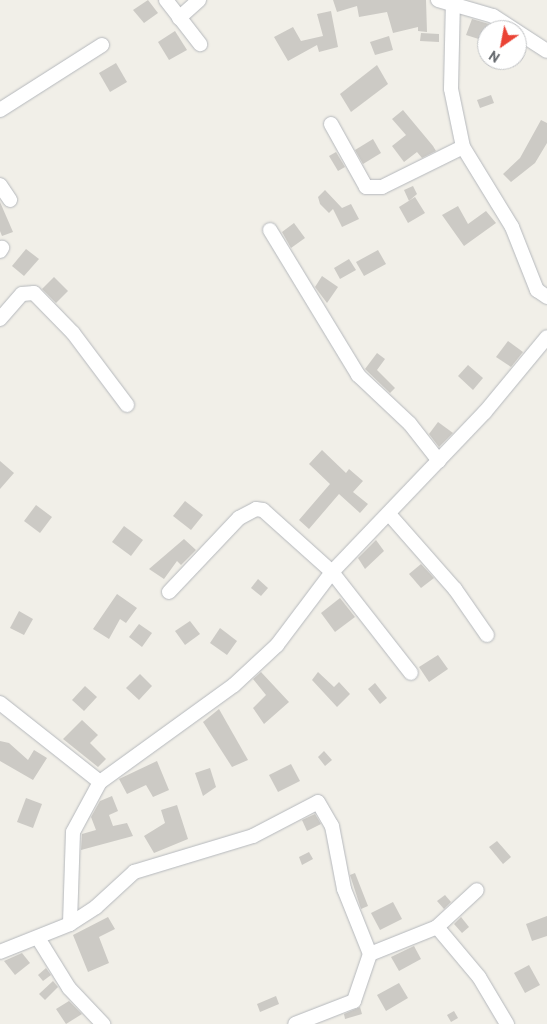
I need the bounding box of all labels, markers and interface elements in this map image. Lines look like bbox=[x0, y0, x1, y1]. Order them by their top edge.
north arrow bbox=[477, 20, 527, 70]
text: N bbox=[486, 47, 503, 67]

